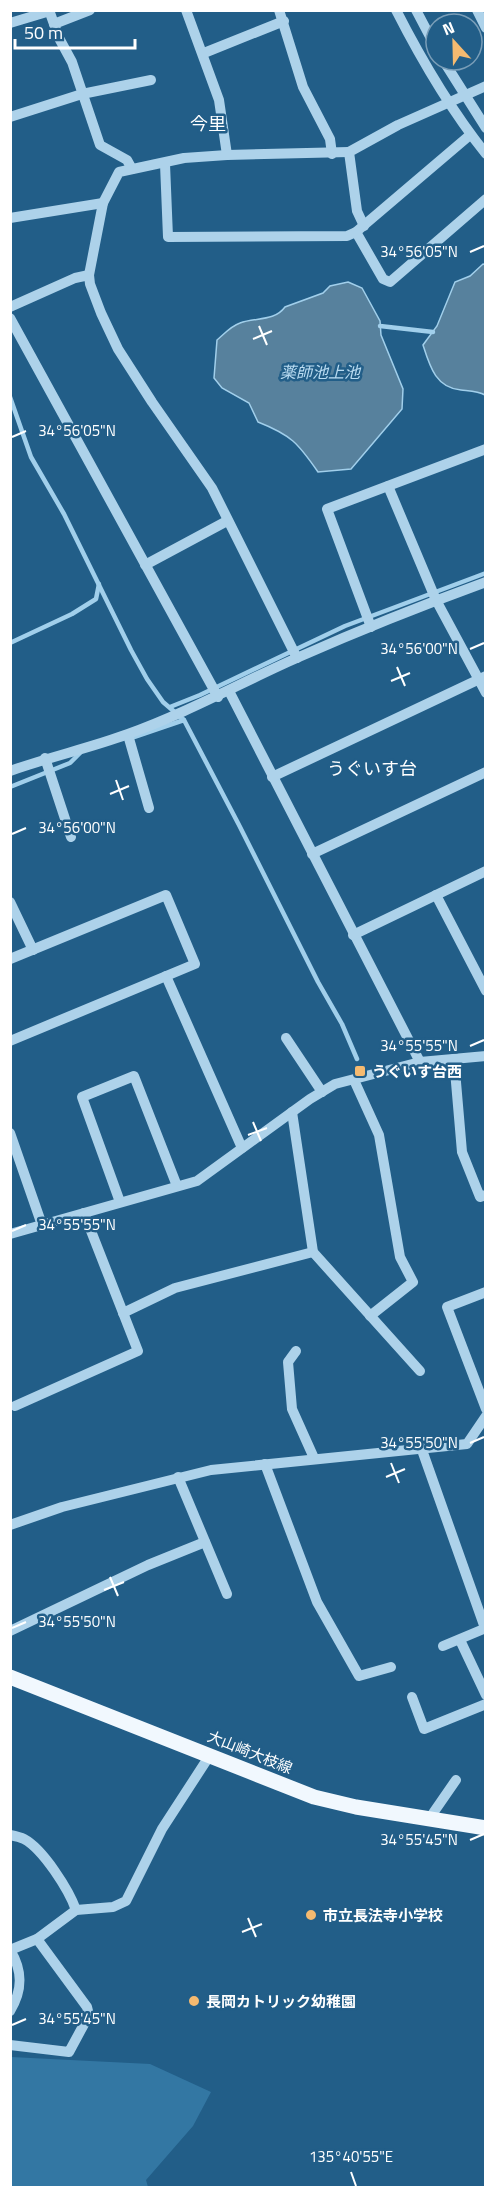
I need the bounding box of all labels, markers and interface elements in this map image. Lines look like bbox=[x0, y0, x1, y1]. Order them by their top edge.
scale bar bbox=[15, 12, 135, 50]
north arrow bbox=[424, 12, 484, 72]
text: N bbox=[439, 15, 458, 41]
text: 50 m bbox=[24, 19, 63, 46]
district label: 今里 bbox=[190, 110, 226, 137]
text: 34°56'05"N bbox=[380, 240, 458, 263]
water label: 薬師池上池 bbox=[280, 360, 362, 384]
text: 34°56'05"N bbox=[38, 419, 116, 442]
text: 34°56'00"N bbox=[380, 637, 458, 660]
district label: うぐいす台 bbox=[327, 755, 417, 782]
text: 34°56'00"N bbox=[38, 816, 116, 839]
text: 34°55'55"N bbox=[380, 1034, 458, 1057]
place label: うぐいす台西 bbox=[372, 1060, 462, 1083]
marker: うぐいす台西 bbox=[353, 1064, 367, 1078]
text: 34°55'55"N bbox=[38, 1213, 116, 1236]
text: 34°55'50"N bbox=[380, 1431, 458, 1454]
text: 34°55'50"N bbox=[38, 1610, 116, 1633]
street label: 大山崎大枝線 bbox=[204, 1724, 296, 1780]
text: 34°55'45"N bbox=[380, 1828, 458, 1851]
place label: 市立長法寺小学校 bbox=[323, 1904, 443, 1927]
marker: 市立長法寺小学校 bbox=[304, 1908, 318, 1922]
place label: 長岡カトリック幼稚園 bbox=[206, 1990, 356, 2013]
marker: 長岡カトリック幼稚園 bbox=[187, 1994, 201, 2008]
text: 34°55'45"N bbox=[38, 2007, 116, 2030]
text: 135°40'55"E bbox=[309, 2145, 393, 2168]

